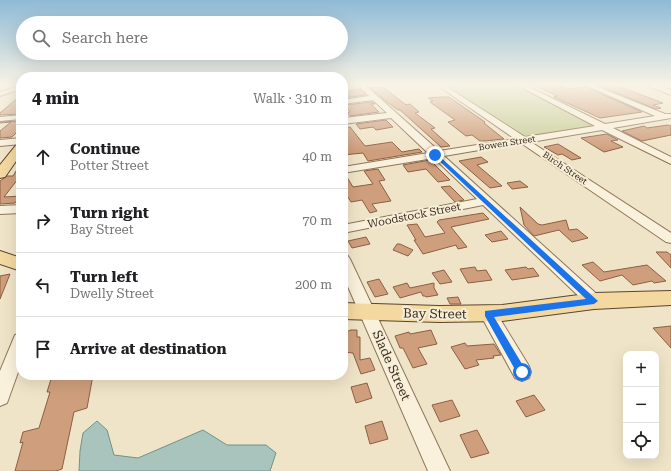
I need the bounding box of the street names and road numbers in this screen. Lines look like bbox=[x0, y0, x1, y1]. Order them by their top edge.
street label: Bowen Street bbox=[478, 133, 537, 152]
street label: Birch Street bbox=[541, 149, 590, 187]
street label: Woodstock Street bbox=[366, 200, 462, 231]
street label: Bay Street bbox=[403, 305, 467, 322]
street label: Slade Street bbox=[369, 328, 414, 403]

